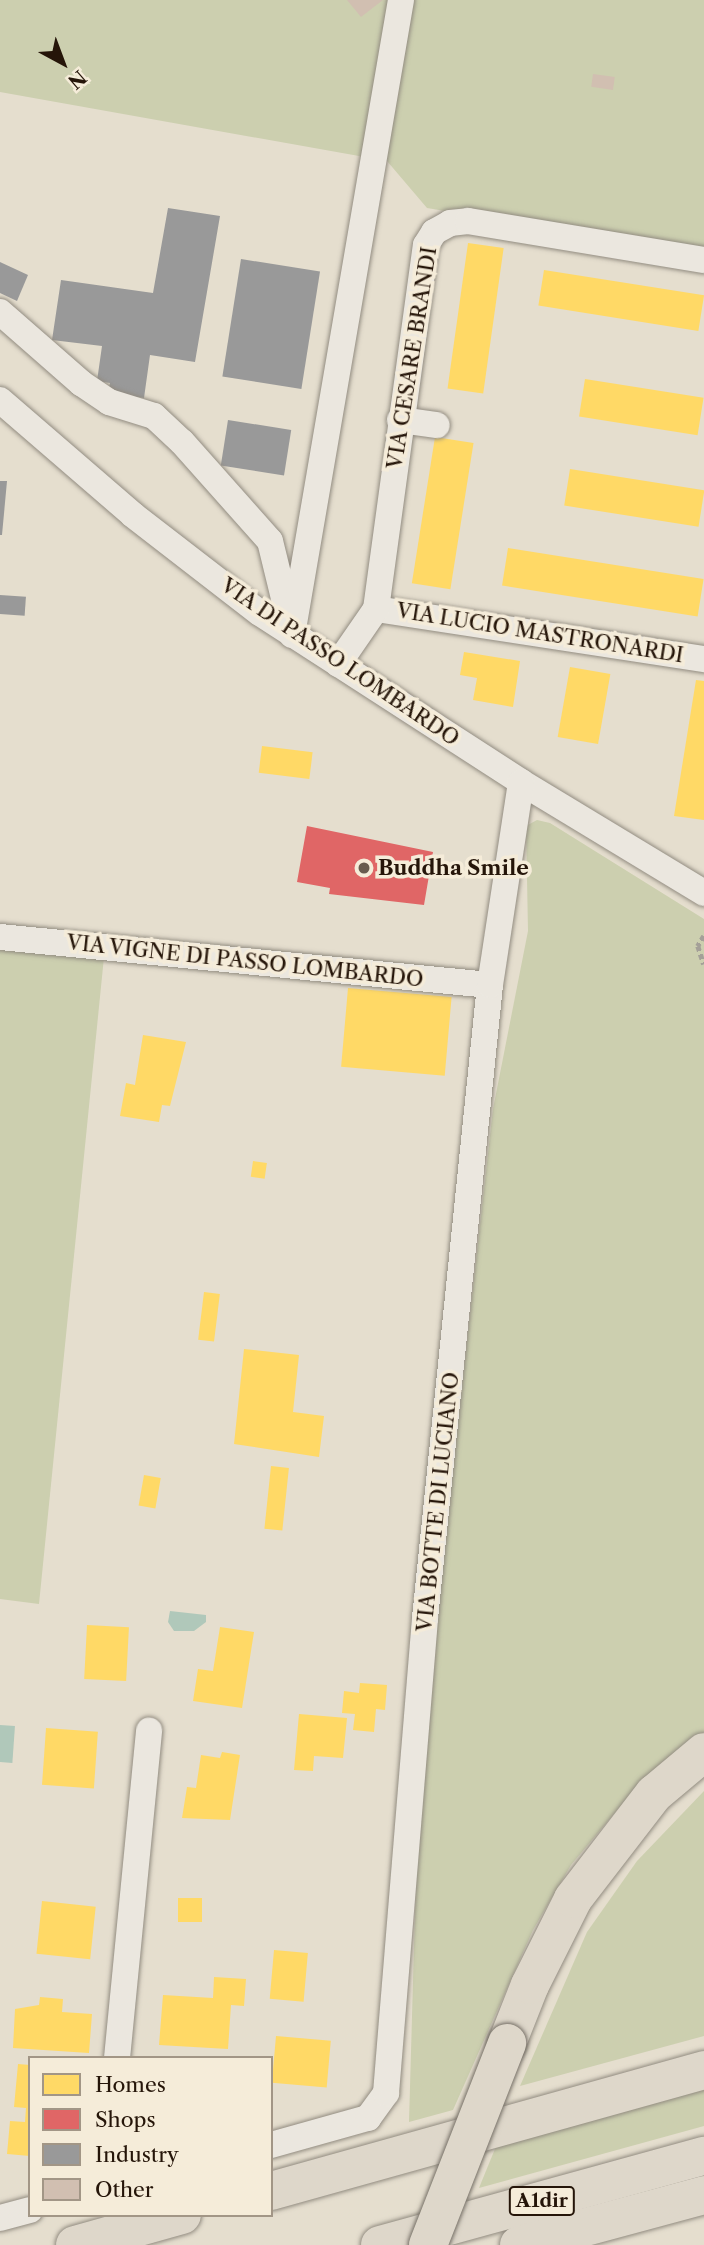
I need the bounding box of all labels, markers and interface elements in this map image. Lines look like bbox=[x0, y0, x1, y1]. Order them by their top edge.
north arrow bbox=[28, 28, 98, 98]
text: N bbox=[63, 65, 91, 93]
street label: VIA CESARE BRANDI bbox=[382, 245, 442, 471]
street label: VIA DI PASSO LOMBARDO bbox=[216, 572, 464, 752]
street label: VIA LUCIO MASTRONARDI bbox=[394, 598, 686, 668]
place label: Buddha Smile bbox=[378, 855, 529, 881]
marker: Buddha Smile bbox=[356, 860, 372, 876]
street label: VIA VIGNE DI PASSO LOMBARDO bbox=[65, 930, 425, 992]
street label: VIA BOTTE DI LUCIANO bbox=[412, 1370, 464, 1634]
legend bbox=[28, 2056, 273, 2217]
text: Homes bbox=[95, 2072, 166, 2097]
text: Shops bbox=[95, 2107, 156, 2132]
text: Industry bbox=[95, 2142, 179, 2167]
text: Other bbox=[95, 2177, 154, 2202]
road number: A1dir bbox=[509, 2186, 575, 2216]

